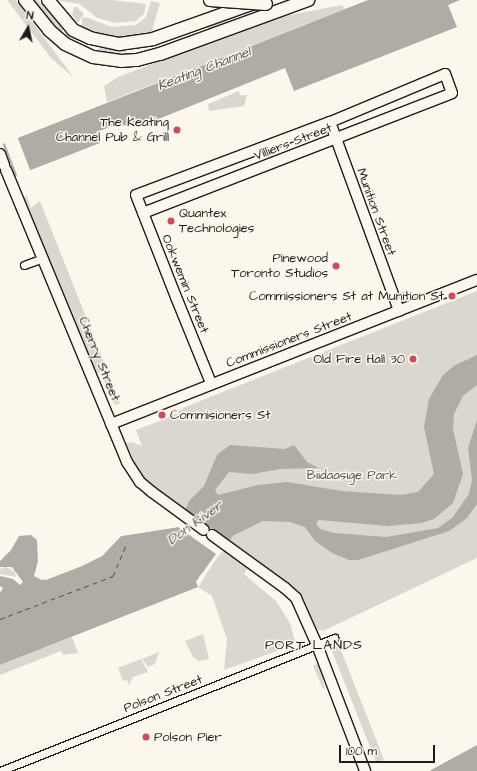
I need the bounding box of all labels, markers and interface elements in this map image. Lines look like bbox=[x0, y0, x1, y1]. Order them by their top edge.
north arrow bbox=[8, 8, 48, 48]
text: N bbox=[25, 8, 35, 24]
water label: Keating Channel bbox=[155, 44, 253, 94]
place label: The Keating Channel Pub & Grill bbox=[56, 115, 169, 146]
street label: Villiers Street bbox=[252, 120, 334, 164]
marker: The Keating Channel Pub & Grill bbox=[172, 125, 182, 135]
street label: Munition Street bbox=[353, 166, 399, 258]
place label: Quantex Technologies bbox=[179, 206, 254, 237]
marker: Quantex Technologies bbox=[166, 216, 176, 226]
street label: Ookwemin Street bbox=[158, 232, 212, 336]
place label: Pinewood Toronto Studios bbox=[231, 251, 328, 282]
marker: Pinewood Toronto Studios bbox=[331, 261, 341, 271]
place label: Commissioners St at Munition St bbox=[249, 288, 444, 304]
marker: Commissioners St at Munition St bbox=[447, 291, 457, 301]
street label: Commissioners Street bbox=[224, 309, 354, 371]
street label: Cherry Street bbox=[75, 315, 123, 403]
place label: Old Fire Hall 30 bbox=[313, 351, 405, 367]
marker: Old Fire Hall 30 bbox=[408, 354, 418, 364]
place label: Commisioners St bbox=[170, 407, 271, 423]
marker: Commisioners St bbox=[157, 410, 167, 420]
park label: Biidaasige Park bbox=[307, 467, 397, 483]
water label: Don River bbox=[164, 497, 226, 549]
district label: PORT LANDS bbox=[265, 637, 363, 653]
street label: Polson Street bbox=[121, 672, 205, 716]
place label: Polson Pier bbox=[154, 729, 222, 745]
marker: Polson Pier bbox=[141, 732, 151, 742]
scale bar bbox=[341, 737, 437, 763]
text: 100 m bbox=[346, 743, 377, 760]

